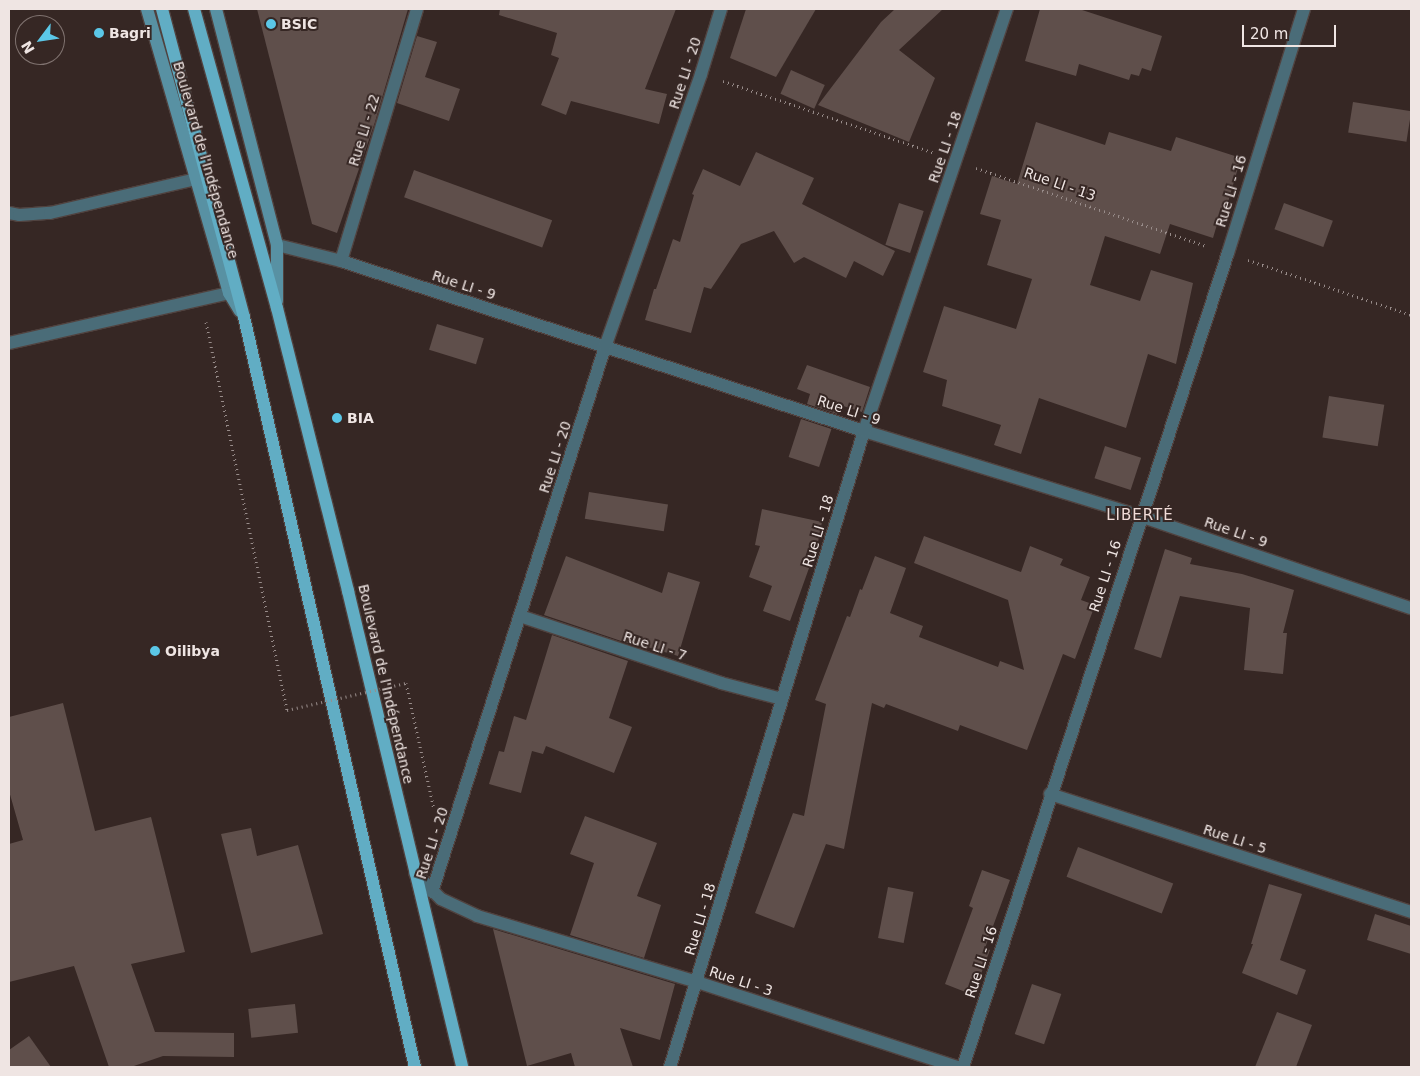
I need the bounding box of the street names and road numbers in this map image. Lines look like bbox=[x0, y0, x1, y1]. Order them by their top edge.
street label: Rue LI - 20 bbox=[665, 35, 705, 111]
street label: Boulevard de l'Indépendance bbox=[170, 59, 242, 261]
street label: Rue LI - 22 bbox=[345, 92, 383, 168]
street label: Rue LI - 18 bbox=[925, 109, 965, 185]
street label: Rue LI - 16 bbox=[1212, 153, 1250, 229]
street label: Rue LI - 13 bbox=[1022, 164, 1098, 204]
street label: Rue LI - 9 bbox=[430, 267, 498, 303]
street label: Rue LI - 9 bbox=[815, 392, 883, 428]
street label: Rue LI - 20 bbox=[535, 419, 575, 495]
street label: Rue LI - 18 bbox=[799, 493, 837, 569]
street label: Rue LI - 9 bbox=[1202, 513, 1270, 551]
street label: Rue LI - 16 bbox=[1085, 538, 1125, 614]
street label: Boulevard de l'Indépendance bbox=[355, 582, 417, 786]
street label: Rue LI - 7 bbox=[621, 628, 689, 664]
street label: Rue LI - 20 bbox=[412, 805, 452, 881]
street label: Rue LI - 5 bbox=[1201, 821, 1269, 857]
street label: Rue LI - 18 bbox=[681, 881, 719, 957]
street label: Rue LI - 16 bbox=[961, 924, 1001, 1000]
street label: Rue LI - 3 bbox=[707, 963, 775, 999]

